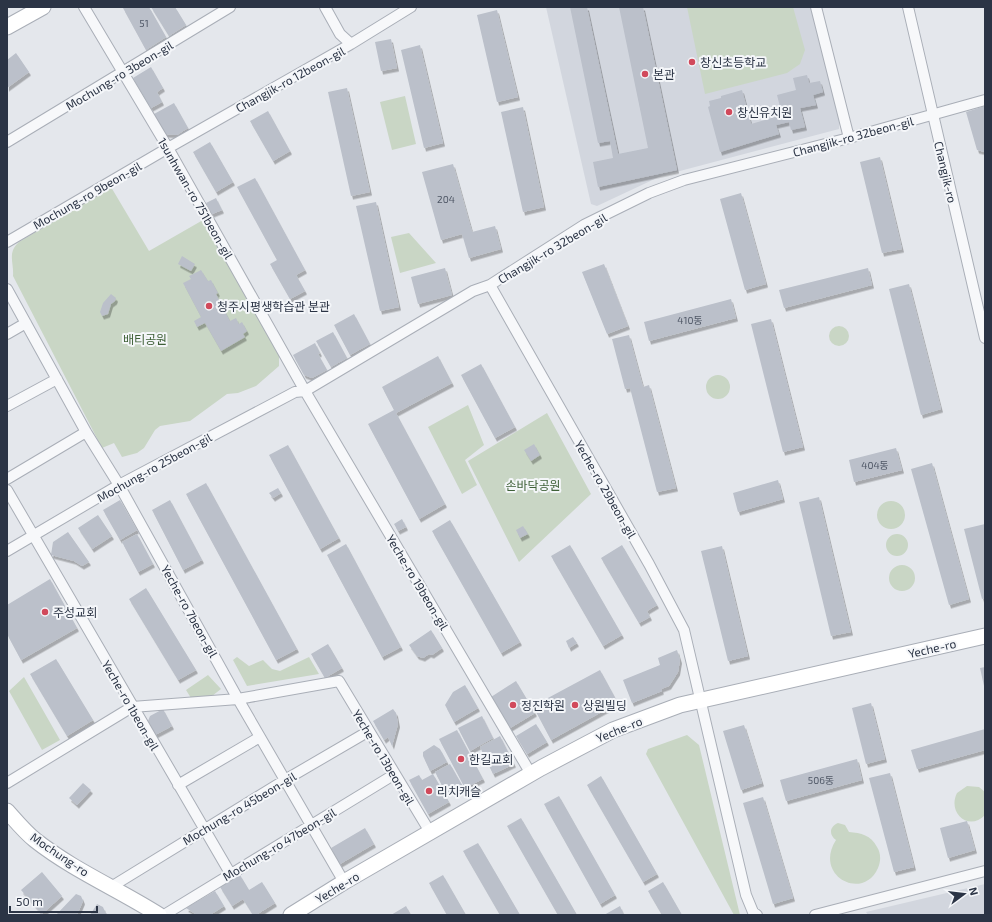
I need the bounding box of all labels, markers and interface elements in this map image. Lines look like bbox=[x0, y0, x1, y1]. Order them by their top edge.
house number: 51 bbox=[139, 17, 149, 29]
street label: Mochung-ro 3beon-gil bbox=[63, 37, 176, 113]
street label: Changjik-ro 12beon-gil bbox=[233, 43, 348, 116]
place label: 창신초등학교 bbox=[700, 55, 766, 69]
marker: 창신초등학교 bbox=[687, 57, 697, 67]
place label: 본관 bbox=[653, 67, 675, 81]
marker: 본관 bbox=[640, 69, 650, 79]
place label: 창신유치원 bbox=[737, 105, 792, 119]
marker: 창신유치원 bbox=[724, 107, 734, 117]
street label: Changjik-ro 32beon-gil bbox=[791, 113, 916, 160]
street label: 1sunhwan-ro 751beon-gil bbox=[156, 135, 237, 261]
street label: Changjik-ro bbox=[931, 140, 960, 205]
street label: Mochung-ro 9beon-gil bbox=[30, 158, 144, 232]
house number: 204 bbox=[437, 193, 455, 205]
street label: Changjik-ro 32beon-gil bbox=[495, 210, 610, 287]
place label: 청주시평생학습관 분관 bbox=[217, 299, 330, 313]
marker: 청주시평생학습관 분관 bbox=[204, 301, 214, 311]
house number: 410동 bbox=[677, 314, 703, 326]
park label: 배티공원 bbox=[123, 332, 167, 346]
street label: Mochung-ro 25beon-gil bbox=[94, 429, 214, 504]
street label: Yeche-ro 29beon-gil bbox=[572, 438, 640, 541]
house number: 404동 bbox=[861, 459, 889, 471]
park label: 손바닥공원 bbox=[505, 478, 561, 492]
street label: Yeche-ro 19beon-gil bbox=[384, 532, 452, 633]
street label: Yeche-ro 7beon-gil bbox=[159, 562, 221, 660]
place label: 주성교회 bbox=[53, 605, 97, 619]
marker: 주성교회 bbox=[40, 607, 50, 617]
street label: Yeche-ro bbox=[907, 636, 957, 660]
street label: Yeche-ro 1beon-gil bbox=[99, 657, 163, 753]
place label: 정진학원 bbox=[521, 698, 565, 712]
place label: 상원빌딩 bbox=[583, 698, 627, 712]
marker: 정진학원 bbox=[508, 700, 518, 710]
marker: 상원빌딩 bbox=[570, 700, 580, 710]
street label: Yeche-ro 13beon-gil bbox=[350, 707, 418, 807]
street label: Yeche-ro bbox=[594, 713, 644, 745]
place label: 한길교회 bbox=[469, 752, 513, 766]
marker: 한길교회 bbox=[456, 754, 466, 764]
street label: Mochung-ro 45beon-gil bbox=[180, 768, 299, 847]
house number: 506동 bbox=[808, 774, 834, 786]
place label: 리치캐슬 bbox=[437, 784, 481, 798]
marker: 리치캐슬 bbox=[424, 786, 434, 796]
street label: Mochung-ro 47beon-gil bbox=[220, 804, 338, 883]
street label: Mochung-ro bbox=[28, 829, 92, 879]
street label: Yeche-ro bbox=[313, 868, 362, 906]
north arrow bbox=[944, 874, 984, 914]
text: N bbox=[967, 886, 981, 897]
scale bar bbox=[10, 888, 97, 914]
text: 50 m bbox=[16, 894, 43, 908]

